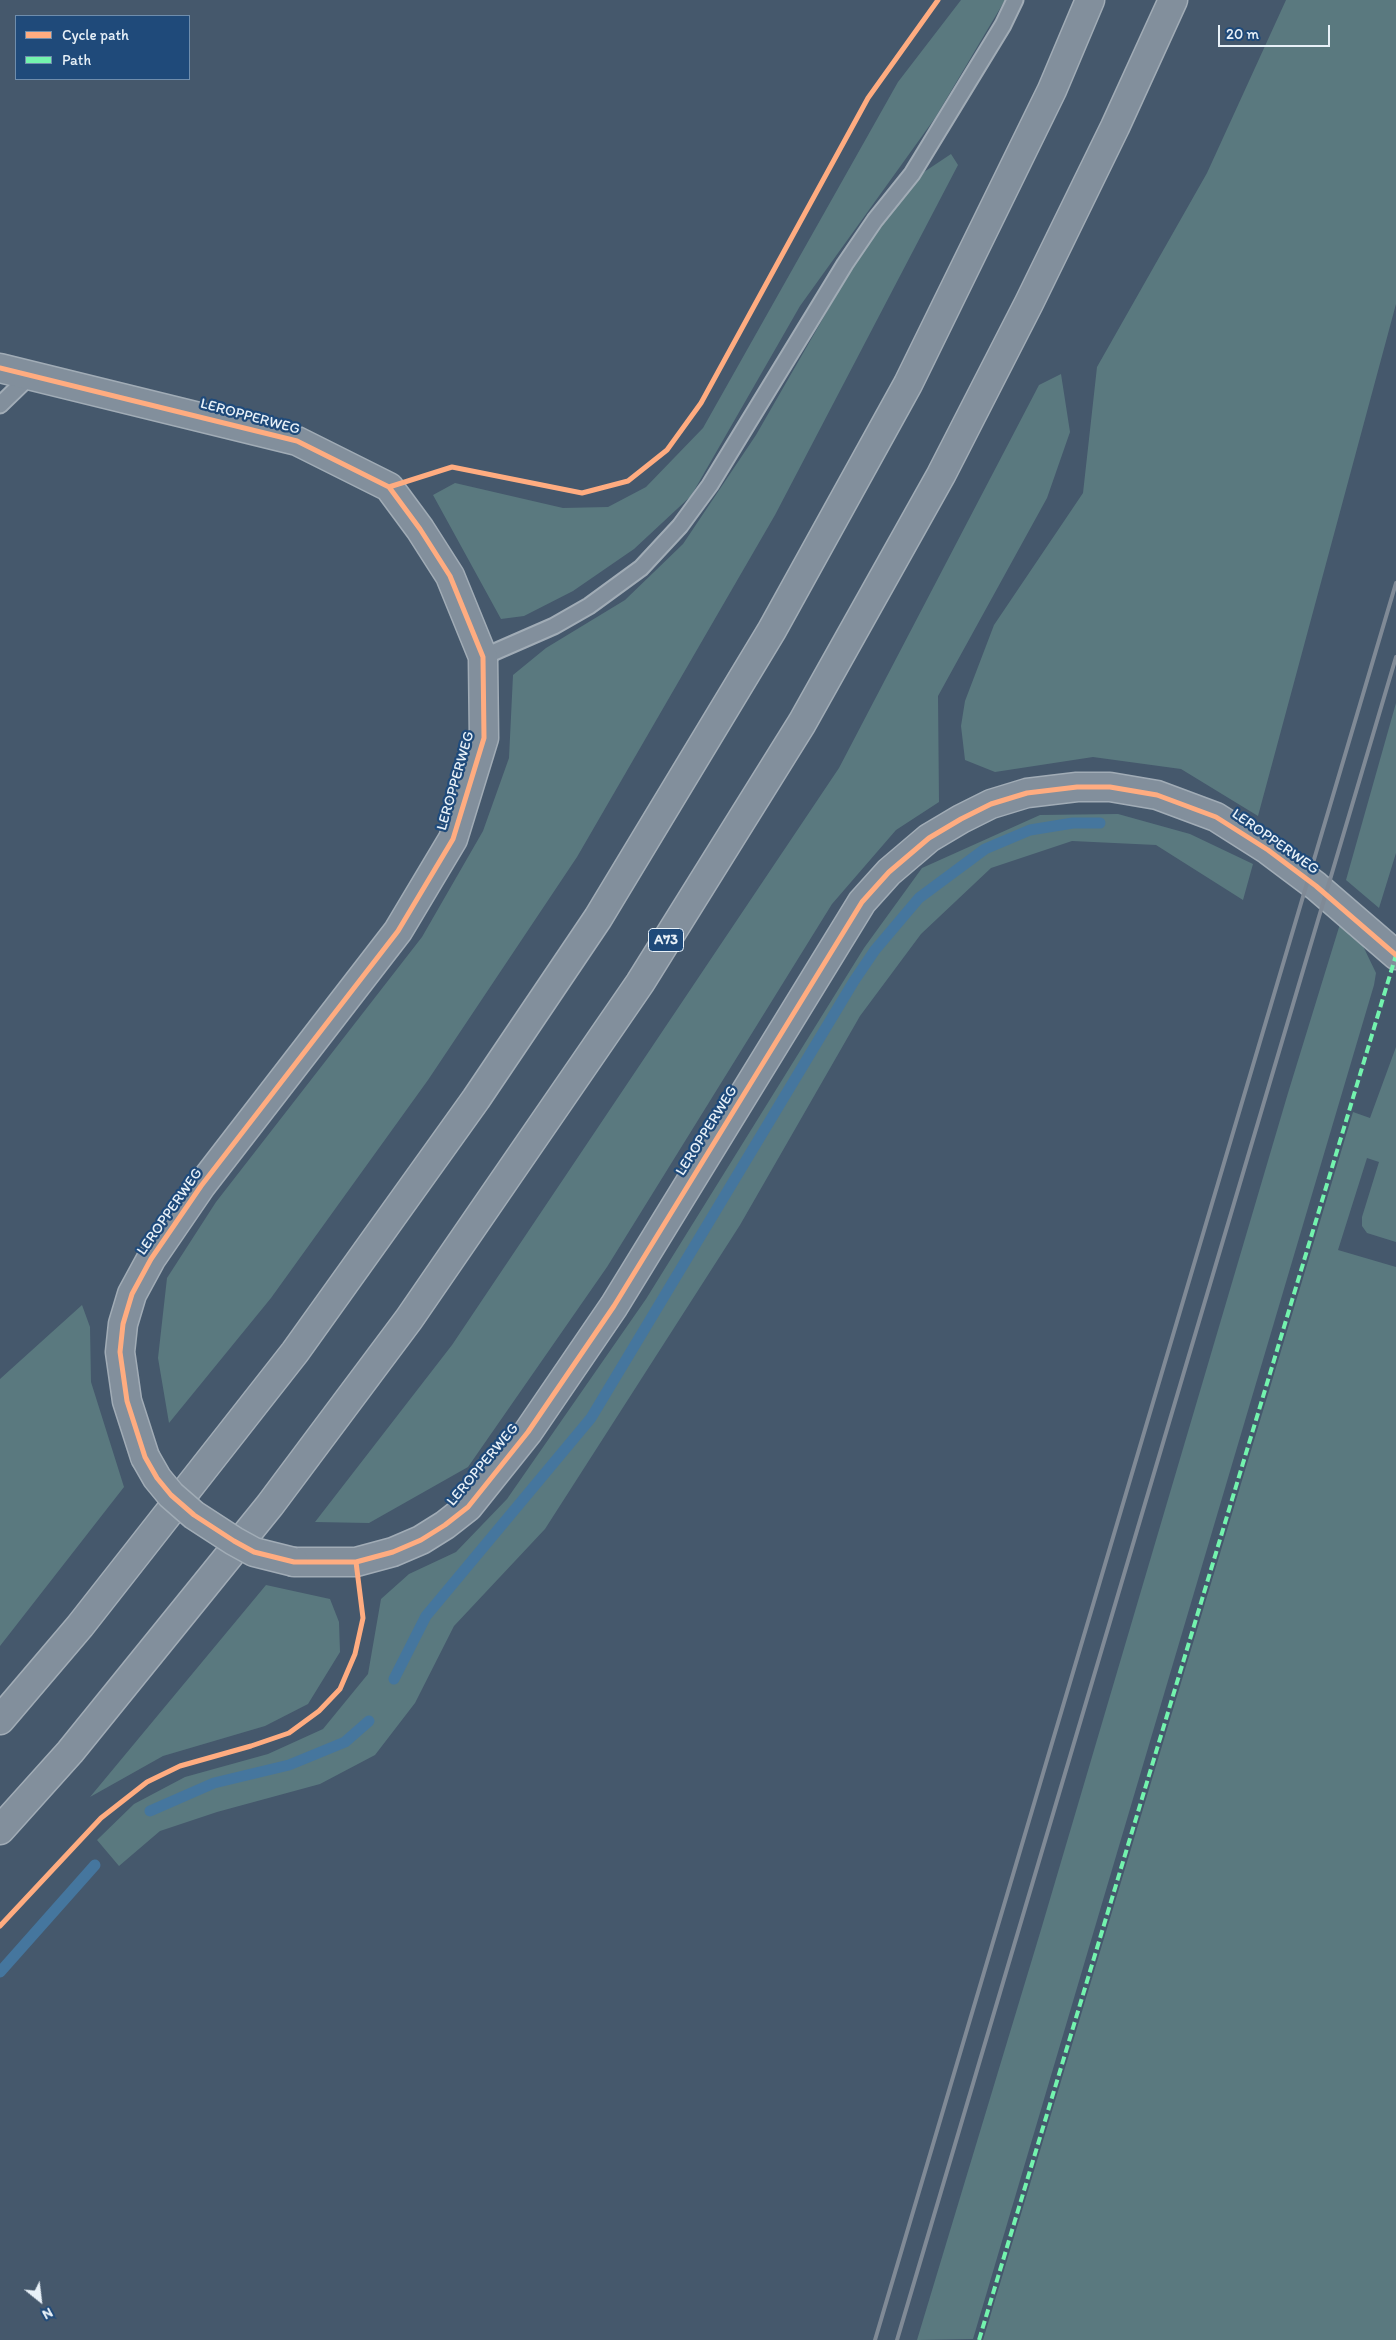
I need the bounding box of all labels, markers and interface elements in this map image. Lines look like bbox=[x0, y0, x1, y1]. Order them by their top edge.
legend bbox=[15, 15, 190, 80]
scale bar bbox=[1221, 15, 1334, 47]
text: 20 m bbox=[1226, 25, 1259, 43]
text: Cycle path bbox=[62, 26, 129, 44]
text: Path bbox=[62, 51, 91, 69]
street label: LEROPPERWEG bbox=[198, 395, 302, 439]
street label: LEROPPERWEG bbox=[433, 729, 479, 833]
street label: LEROPPERWEG bbox=[1228, 805, 1322, 879]
road number: A73 bbox=[648, 928, 684, 952]
street label: LEROPPERWEG bbox=[672, 1083, 742, 1179]
street label: LEROPPERWEG bbox=[133, 1165, 207, 1259]
street label: LEROPPERWEG bbox=[443, 1420, 523, 1510]
north arrow bbox=[15, 2275, 65, 2325]
text: N bbox=[39, 2304, 56, 2323]

